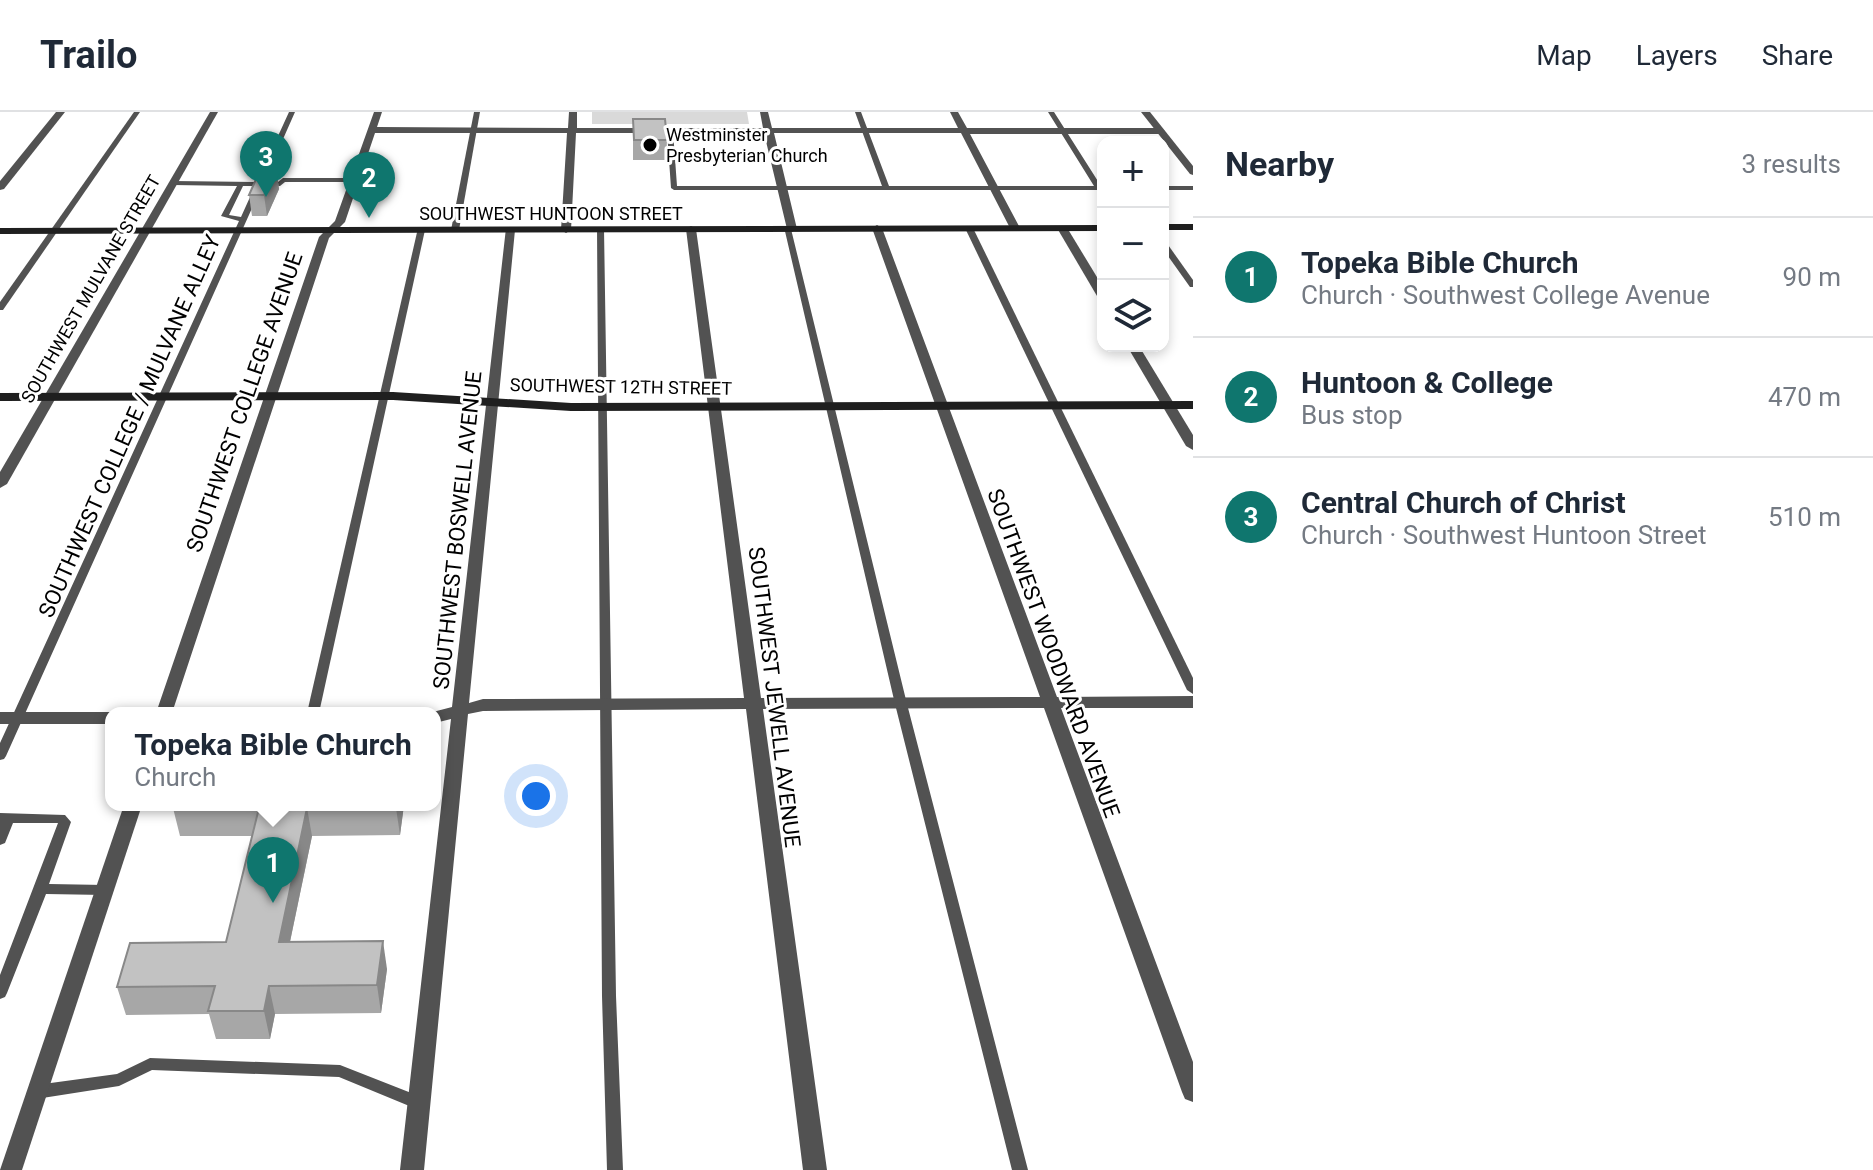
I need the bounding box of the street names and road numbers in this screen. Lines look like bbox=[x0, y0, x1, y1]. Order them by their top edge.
street label: SOUTHWEST MULVANE STREET bbox=[17, 171, 165, 406]
street label: SOUTHWEST HUNTOON STREET bbox=[419, 203, 683, 224]
street label: SOUTHWEST COLLEGE / MULVANE ALLEY bbox=[33, 230, 226, 621]
street label: SOUTHWEST COLLEGE AVENUE bbox=[181, 249, 308, 555]
street label: SOUTHWEST BOSWELL AVENUE bbox=[428, 370, 487, 690]
street label: SOUTHWEST 12TH STREET bbox=[510, 374, 733, 399]
street label: SOUTHWEST WOODWARD AVENUE bbox=[982, 485, 1125, 821]
street label: SOUTHWEST JEWELL AVENUE bbox=[744, 545, 805, 849]

